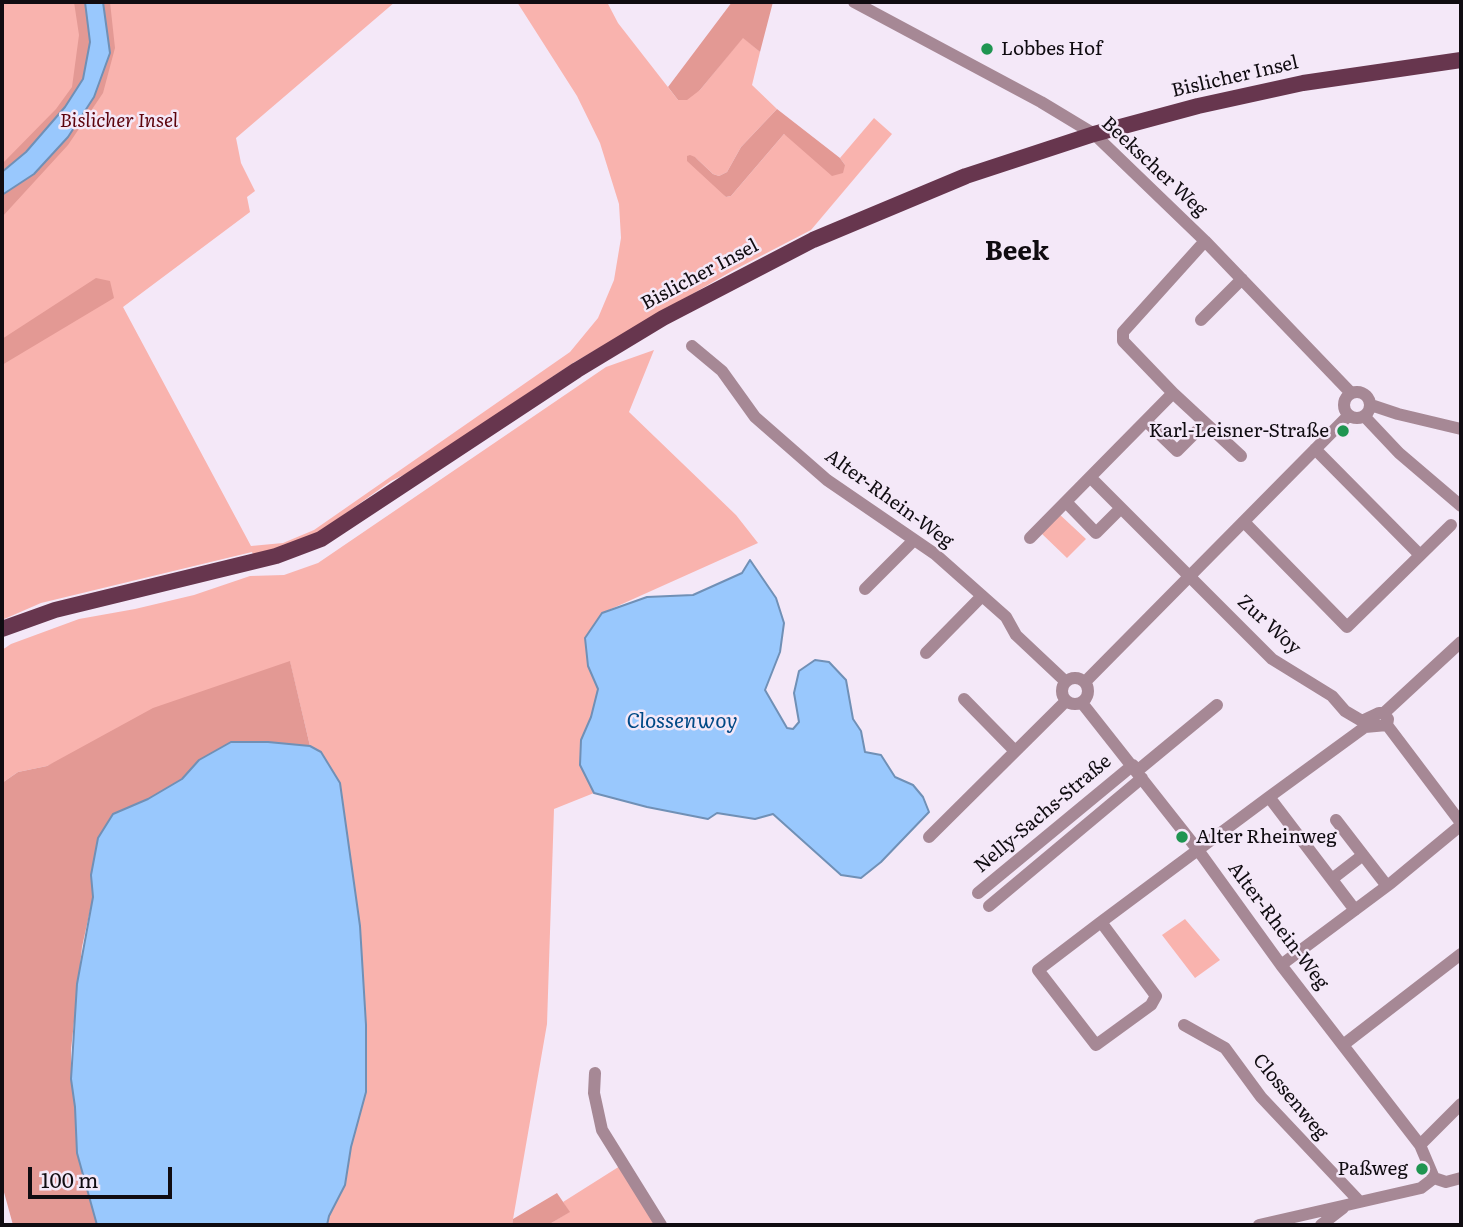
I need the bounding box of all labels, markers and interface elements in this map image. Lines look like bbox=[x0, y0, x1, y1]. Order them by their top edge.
place label: Lobbes Hof bbox=[1001, 38, 1102, 60]
marker: Lobbes Hof bbox=[979, 41, 995, 57]
street label: Bislicher Insel bbox=[1170, 51, 1300, 103]
park label: Bislicher Insel bbox=[60, 110, 178, 132]
street label: Beekscher Weg bbox=[1097, 112, 1211, 222]
street label: Bislicher Insel bbox=[638, 235, 762, 315]
district label: Beek bbox=[985, 236, 1049, 268]
place label: Karl-Leisner-Straße bbox=[1149, 420, 1329, 442]
marker: Karl-Leisner-Straße bbox=[1335, 423, 1351, 439]
street label: Alter-Rhein-Weg bbox=[820, 445, 958, 553]
street label: Zur Woy bbox=[1232, 590, 1306, 660]
water label: Clossenwoy bbox=[626, 709, 738, 735]
street label: Nelly-Sachs-Straße bbox=[970, 750, 1116, 878]
place label: Alter Rheinweg bbox=[1196, 826, 1337, 848]
marker: Alter Rheinweg bbox=[1174, 829, 1190, 845]
street label: Alter-Rhein-Weg bbox=[1223, 858, 1333, 994]
street label: Clossenweg bbox=[1247, 1049, 1333, 1145]
scale bar bbox=[32, 1154, 175, 1198]
place label: Paßweg bbox=[1338, 1158, 1408, 1180]
marker: Paßweg bbox=[1414, 1161, 1430, 1177]
text: 100 m bbox=[41, 1163, 98, 1194]

